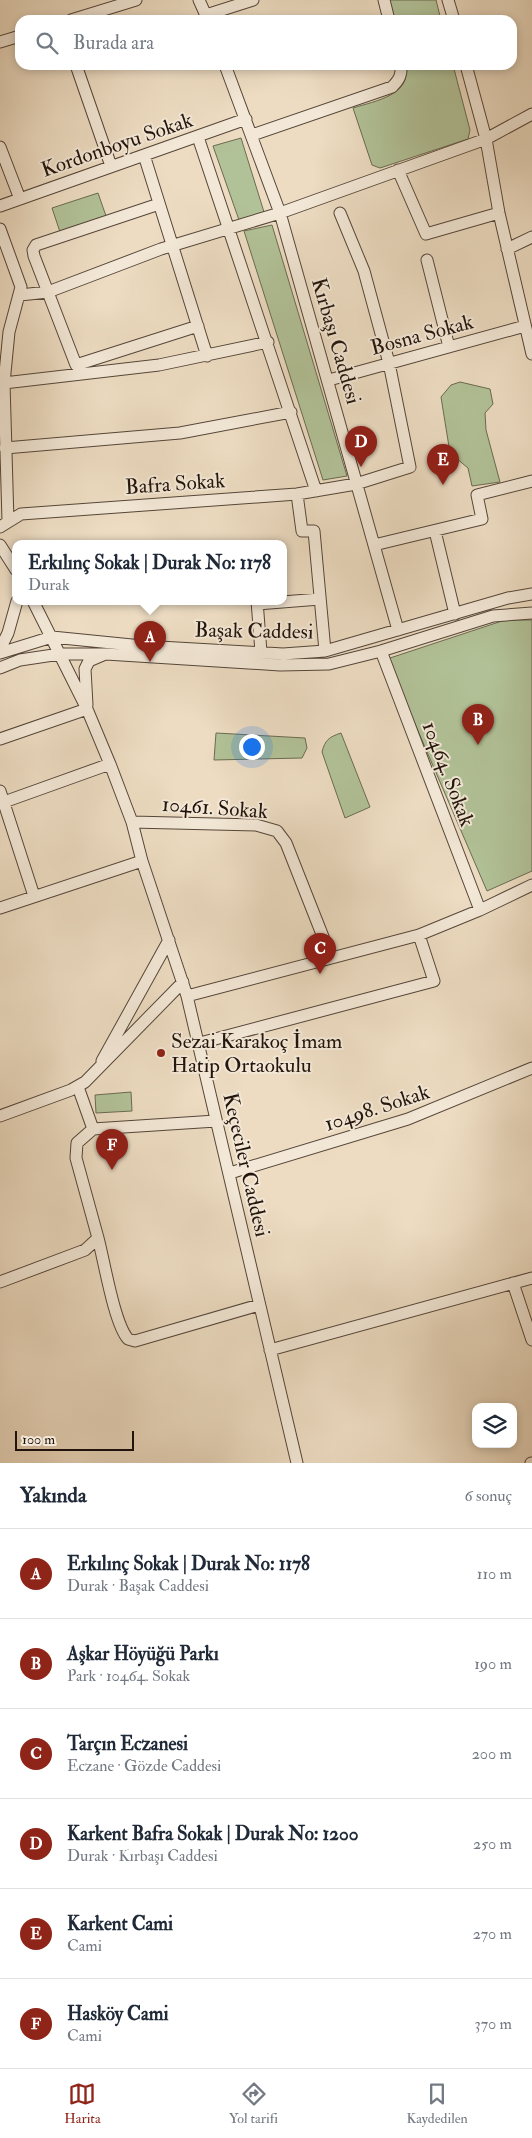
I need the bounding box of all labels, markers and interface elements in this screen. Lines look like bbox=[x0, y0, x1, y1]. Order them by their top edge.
search box bbox=[15, 15, 517, 70]
icon: search bbox=[33, 29, 61, 57]
text: Burada ara bbox=[73, 31, 154, 55]
street label: Kordonboyu Sokak bbox=[38, 106, 196, 184]
street label: Kırbaşı Caddesi bbox=[305, 275, 367, 408]
street label: Bosna Sokak bbox=[368, 308, 476, 362]
pin: D bbox=[345, 426, 377, 467]
pin: E bbox=[427, 444, 459, 485]
street label: Bafra Sokak bbox=[124, 467, 226, 501]
popup bbox=[12, 540, 287, 605]
text: Erkılınç Sokak | Durak No: 1178 bbox=[28, 551, 271, 575]
text: Durak bbox=[28, 575, 70, 595]
street label: Başak Caddesi bbox=[194, 616, 314, 646]
pin: A bbox=[134, 621, 166, 662]
pin: B bbox=[462, 704, 494, 745]
street label: 10464. Sokak bbox=[416, 718, 480, 830]
your location bbox=[239, 734, 265, 760]
street label: 10461. Sokak bbox=[161, 791, 269, 825]
pin: C bbox=[304, 933, 336, 974]
place label: Sezai Karakoç İmam Hatip Ortaokulu bbox=[171, 1028, 342, 1079]
marker: Sezai Karakoç İmam Hatip Ortaokulu bbox=[155, 1047, 167, 1059]
street label: 10498. Sokak bbox=[321, 1078, 433, 1138]
street label: Keçeciler Caddesi bbox=[216, 1090, 276, 1240]
pin: F bbox=[96, 1129, 128, 1170]
map controls bbox=[472, 1403, 517, 1448]
button: layers bbox=[472, 1403, 517, 1448]
scale bar bbox=[15, 1428, 134, 1451]
text: 100 m bbox=[22, 1431, 55, 1448]
text: Yakında bbox=[20, 1482, 87, 1509]
text: 6 sonuç bbox=[465, 1486, 512, 1506]
text: Erkılınç Sokak | Durak No: 1178 bbox=[67, 1552, 310, 1576]
text: A bbox=[31, 1564, 41, 1584]
text: 110 m bbox=[477, 1564, 512, 1584]
text: Durak · Başak Caddesi bbox=[67, 1576, 209, 1596]
text: Aşkar Höyüğü Parkı bbox=[67, 1642, 219, 1666]
text: B bbox=[31, 1654, 41, 1674]
text: 190 m bbox=[474, 1654, 512, 1674]
text: Park · 10464. Sokak bbox=[67, 1666, 190, 1686]
text: Tarçın Eczanesi bbox=[67, 1732, 188, 1756]
text: C bbox=[30, 1744, 42, 1764]
text: 200 m bbox=[472, 1744, 512, 1764]
text: Eczane · Gözde Caddesi bbox=[67, 1756, 221, 1776]
text: Karkent Bafra Sokak | Durak No: 1200 bbox=[67, 1822, 358, 1846]
text: D bbox=[29, 1834, 43, 1854]
text: 250 m bbox=[473, 1834, 512, 1854]
text: Durak · Kırbaşı Caddesi bbox=[67, 1846, 218, 1866]
text: Karkent Cami bbox=[67, 1912, 173, 1936]
text: E bbox=[30, 1924, 42, 1944]
text: 270 m bbox=[473, 1924, 512, 1944]
text: Cami bbox=[67, 1936, 102, 1956]
text: Hasköy Cami bbox=[67, 2002, 169, 2026]
text: F bbox=[31, 2014, 41, 2034]
text: 370 m bbox=[475, 2014, 512, 2034]
text: Cami bbox=[67, 2026, 102, 2046]
tab: Harita bbox=[64, 2080, 101, 2127]
tab: Yol tarifi bbox=[229, 2080, 278, 2127]
tab: Kaydedilen bbox=[406, 2080, 468, 2127]

